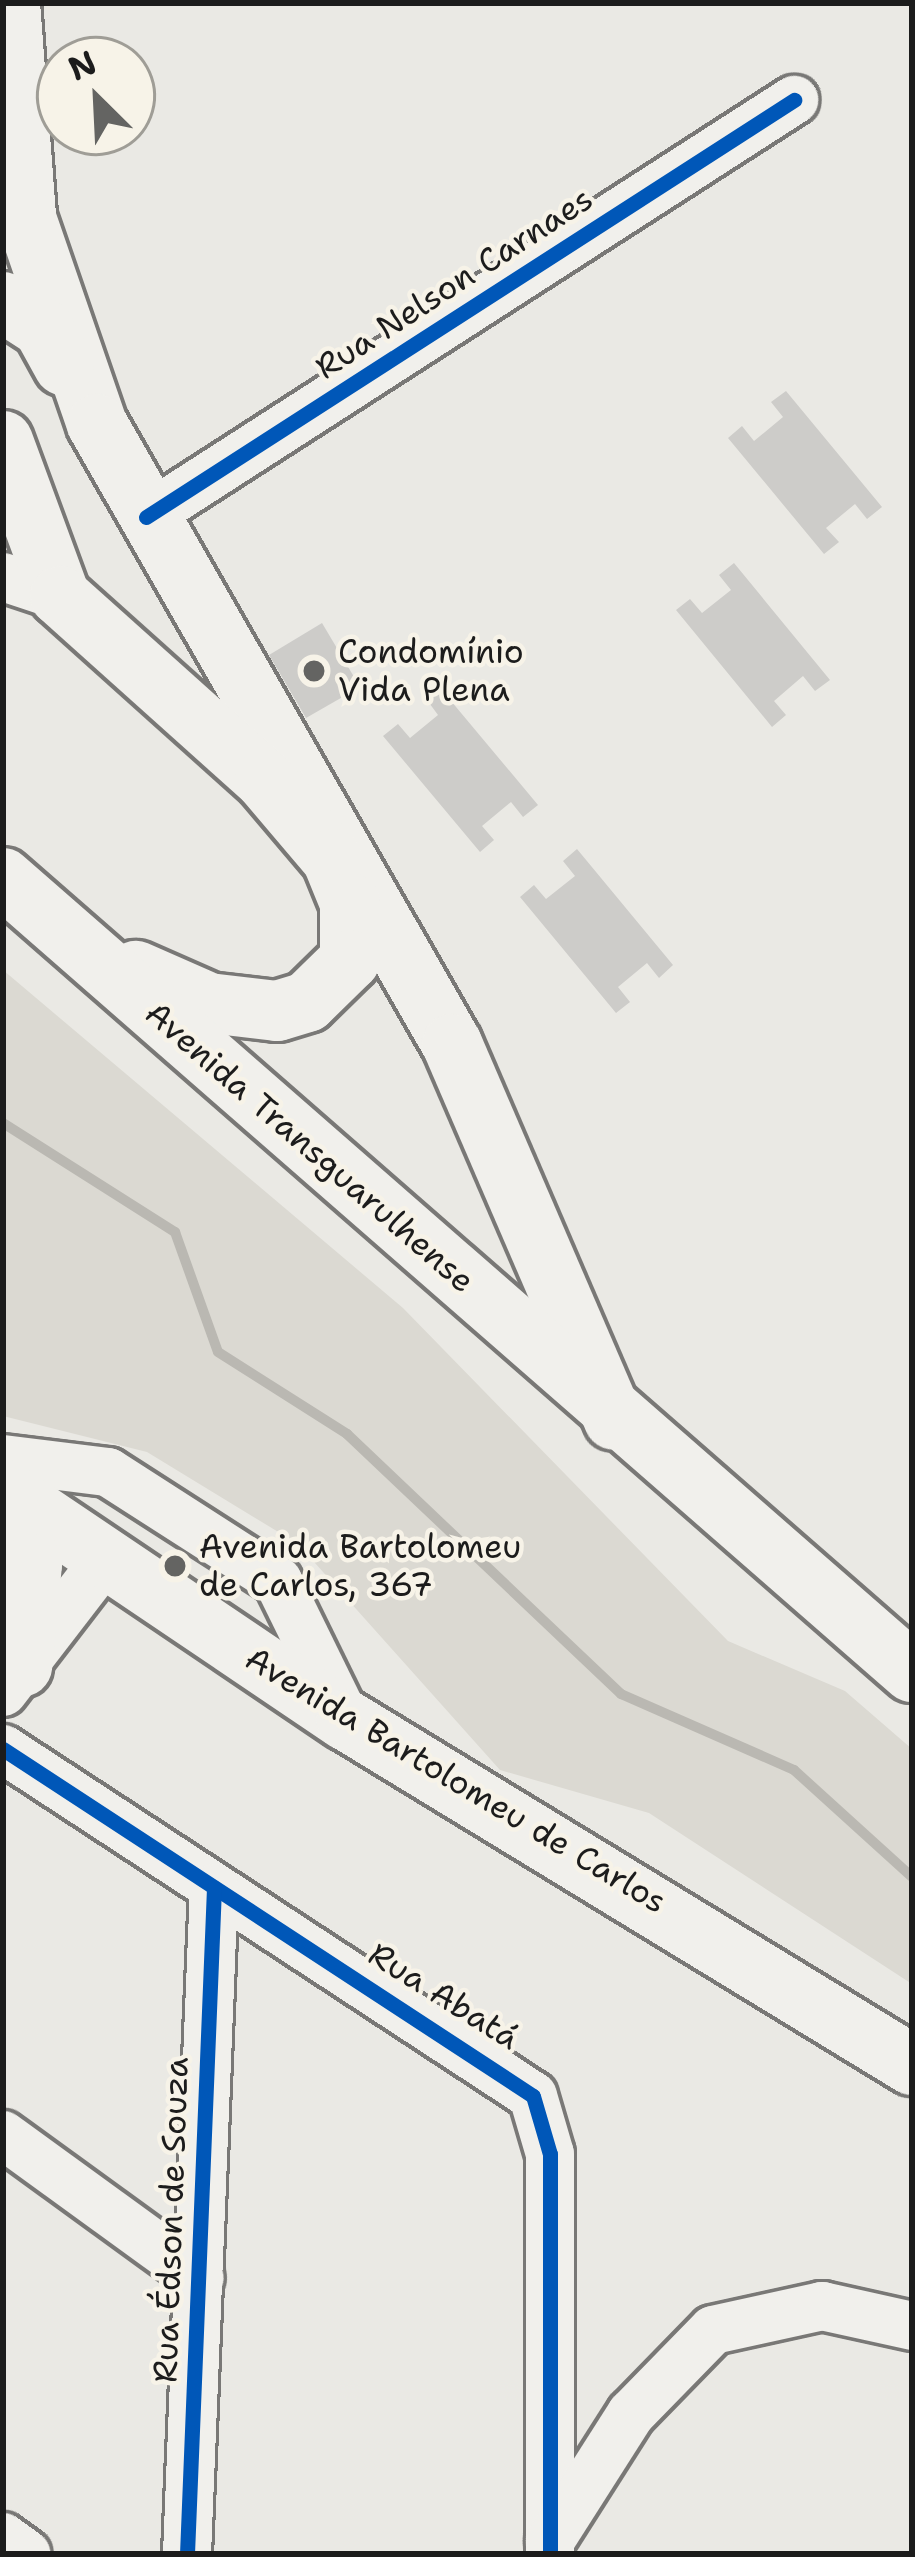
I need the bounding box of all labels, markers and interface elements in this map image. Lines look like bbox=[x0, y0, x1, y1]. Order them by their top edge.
north arrow bbox=[36, 36, 156, 156]
text: N bbox=[61, 40, 103, 91]
street label: Rua Nelson Carnaes bbox=[308, 179, 600, 387]
place label: Condomínio Vida Plena bbox=[338, 632, 524, 710]
marker: Condomínio Vida Plena bbox=[301, 658, 327, 684]
street label: Avenida Transguarulhense bbox=[137, 993, 483, 1301]
place label: Avenida Bartolomeu de Carlos, 367 bbox=[199, 1527, 521, 1605]
marker: Avenida Bartolomeu de Carlos, 367 bbox=[162, 1553, 188, 1579]
street label: Avenida Bartolomeu de Carlos bbox=[238, 1638, 674, 1922]
street label: Rua Abatá bbox=[361, 1934, 527, 2058]
street label: Rua Édson de Souza bbox=[146, 2056, 196, 2384]

